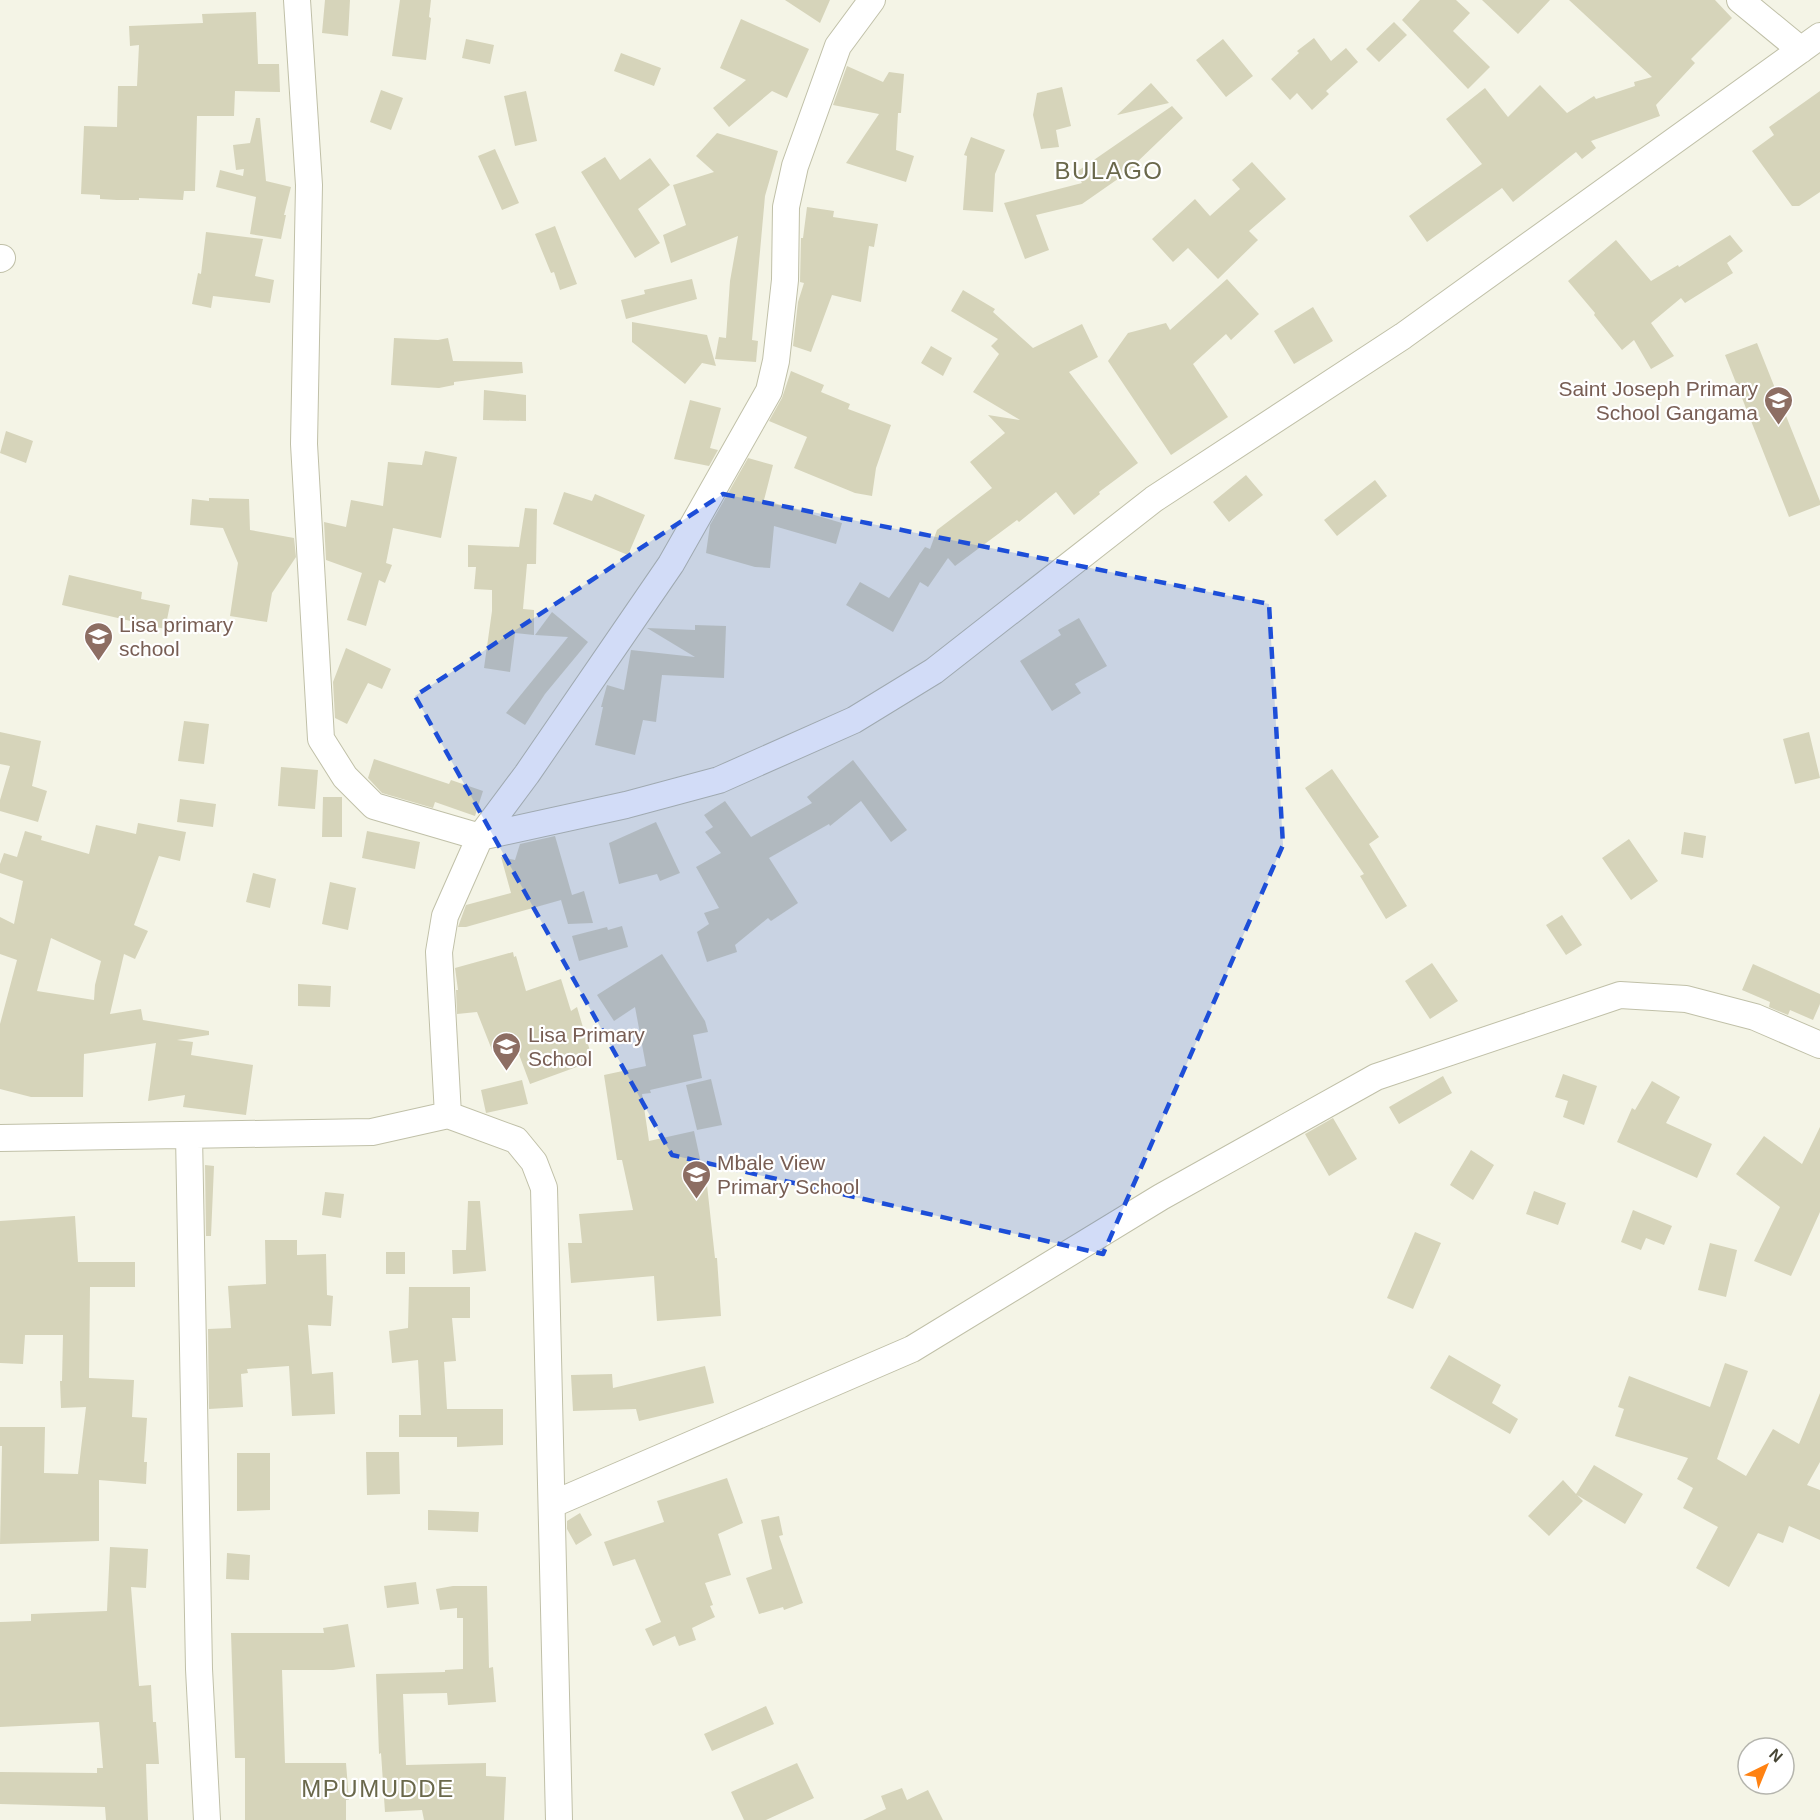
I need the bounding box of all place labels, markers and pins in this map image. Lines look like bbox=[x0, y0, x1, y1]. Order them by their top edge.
place label: Saint Joseph Primary School Gangama bbox=[1558, 377, 1758, 424]
school or university icon: Saint Joseph Primary School Gangama bbox=[1763, 384, 1795, 426]
place label: Lisa primary school bbox=[119, 613, 234, 660]
school or university icon: Lisa primary school bbox=[82, 620, 114, 662]
place label: Lisa Primary School bbox=[528, 1023, 645, 1070]
school or university icon: Lisa Primary School bbox=[491, 1030, 523, 1072]
place label: Mbale View Primary School bbox=[717, 1151, 859, 1198]
school or university icon: Mbale View Primary School bbox=[680, 1158, 712, 1200]

